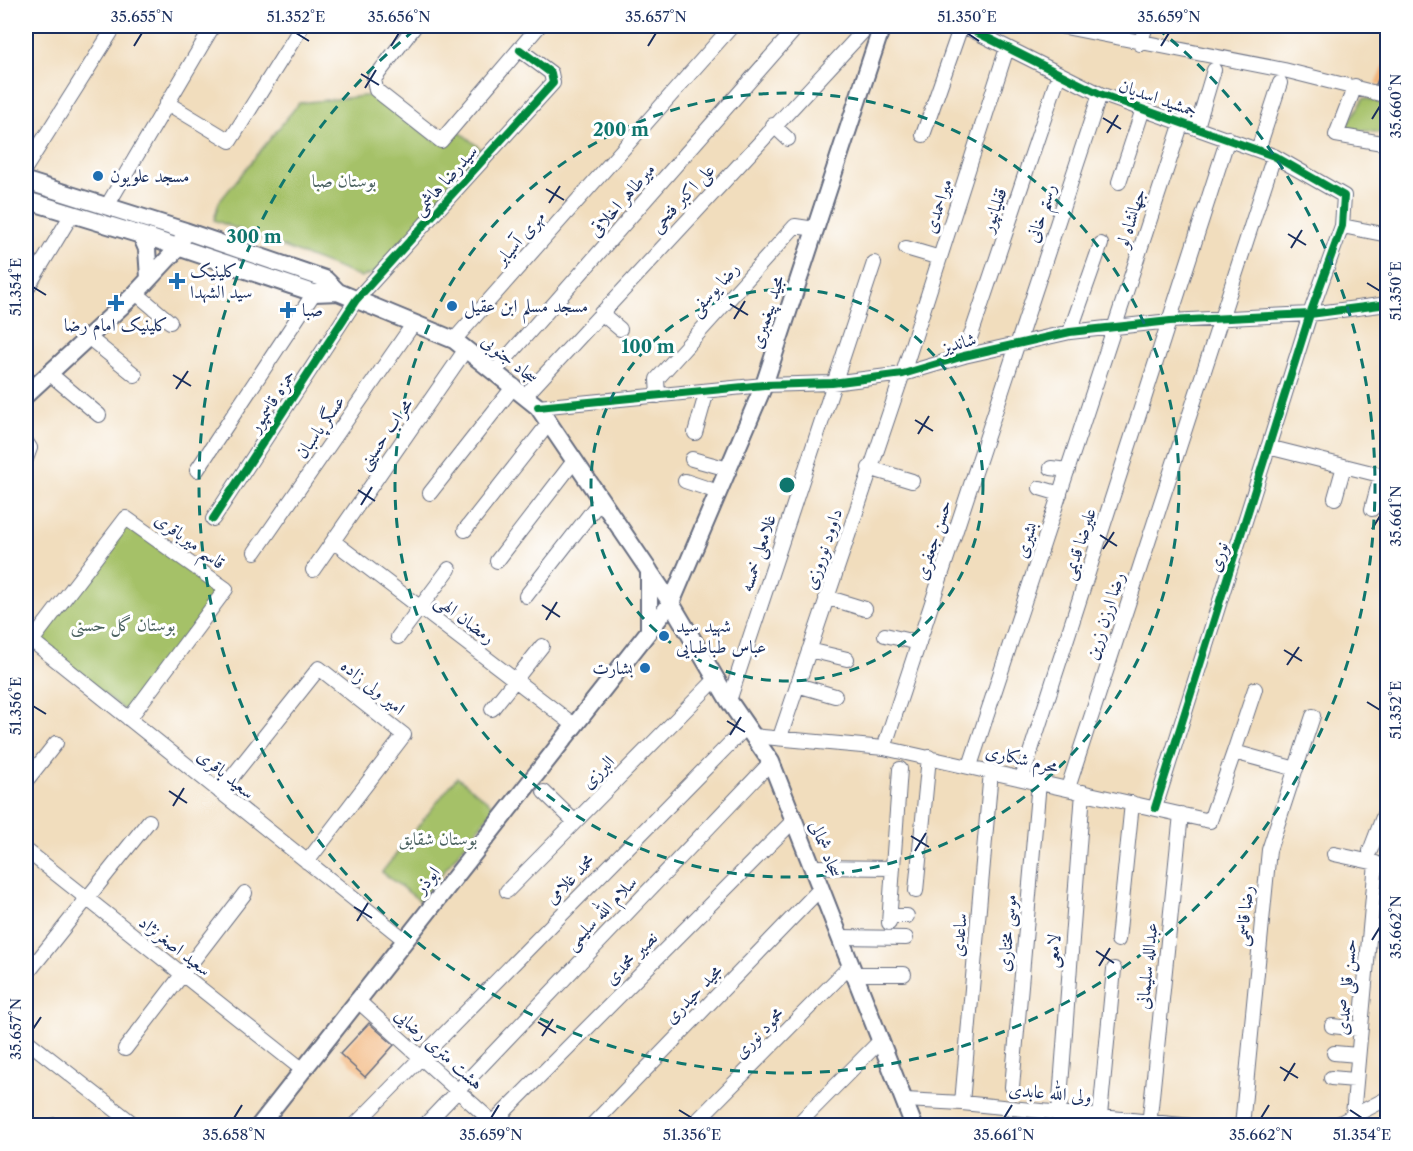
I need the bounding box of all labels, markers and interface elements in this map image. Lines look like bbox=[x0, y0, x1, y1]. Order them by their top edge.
text: 35.655°N bbox=[111, 7, 173, 26]
text: 51.352°E bbox=[267, 7, 325, 26]
text: 35.656°N bbox=[367, 7, 431, 26]
text: 35.657°N bbox=[625, 7, 687, 26]
text: 51.350°E bbox=[937, 7, 997, 26]
text: 35.659°N bbox=[1137, 7, 1201, 26]
street label: جمشید اسدیان bbox=[1116, 74, 1200, 122]
text: 35.660°N bbox=[1386, 74, 1405, 138]
text: 200 m bbox=[593, 119, 649, 141]
street label: سیدرضا هاشمی bbox=[408, 140, 483, 220]
street label: میرطاهر اخلاقی bbox=[584, 159, 661, 242]
street label: علی اکبر فتحی bbox=[645, 159, 721, 238]
place label: مسجد علویون bbox=[110, 165, 190, 187]
marker: مسجد علویون bbox=[91, 169, 105, 183]
park label: بوستان صبا bbox=[312, 170, 376, 192]
street label: میراحمدی bbox=[919, 176, 957, 236]
street label: رستم خانی bbox=[1021, 181, 1067, 247]
street label: قفلیانپور bbox=[976, 185, 1013, 237]
street label: جهانشاه لو bbox=[1111, 186, 1151, 252]
street label: مهری آسیابر bbox=[489, 206, 551, 272]
text: 300 m bbox=[226, 226, 282, 248]
text: 51.354°E bbox=[6, 258, 25, 316]
street label: رضا یوسفی bbox=[684, 258, 745, 322]
place label: کلینیک سید الشهدا bbox=[190, 260, 252, 304]
text: 51.350°E bbox=[1386, 261, 1405, 321]
marker: کلینیک سید الشهدا bbox=[168, 272, 186, 290]
street label: مجید پیغمبری bbox=[745, 273, 792, 352]
marker: کلینیک امام رضا bbox=[107, 294, 125, 312]
place label: مسجد مسلم ابن عقیل bbox=[464, 295, 588, 324]
place label: صبا bbox=[302, 299, 323, 321]
marker: مسجد مسلم ابن عقیل bbox=[445, 299, 459, 313]
marker: صبا bbox=[279, 301, 297, 319]
place label: کلینیک امام رضا bbox=[64, 314, 168, 341]
street label: شاندیز bbox=[937, 328, 979, 359]
street label: سجاد جنوبی bbox=[476, 329, 543, 390]
text: 100 m bbox=[621, 336, 675, 358]
street label: حمزه قاسمپور bbox=[242, 365, 301, 439]
street label: عسگر پاسبان bbox=[290, 391, 351, 464]
street label: محراب حسینی bbox=[352, 394, 419, 475]
centre of rings bbox=[777, 475, 797, 495]
text: 35.661°N bbox=[1386, 485, 1405, 547]
street label: حسن جعفری bbox=[910, 497, 957, 583]
street label: علیرضا قدیمی bbox=[1057, 505, 1102, 583]
street label: داوود نوروزی bbox=[799, 506, 847, 592]
street label: قاسم میرباقری bbox=[146, 508, 230, 580]
street label: غلامعلی خمسه bbox=[735, 512, 783, 595]
street label: بشیری bbox=[1010, 519, 1042, 561]
street label: نوری bbox=[1203, 539, 1233, 575]
street label: رضا ارزن زرین bbox=[1081, 570, 1129, 662]
street label: رمضان الهی bbox=[430, 589, 499, 649]
park label: بوستان گل حسنی bbox=[71, 614, 175, 638]
place label: شهید سید عباس طباطبایی bbox=[676, 615, 766, 659]
marker: شهید سید عباس طباطبایی bbox=[657, 629, 671, 643]
street label: امیر ولی زاده bbox=[336, 654, 410, 720]
place label: بشارت bbox=[592, 657, 633, 679]
marker: بشارت bbox=[638, 661, 652, 675]
text: 51.356°E bbox=[6, 677, 25, 735]
text: 51.352°E bbox=[1386, 681, 1405, 739]
street label: محرم شکاری bbox=[982, 740, 1061, 783]
street label: سعید باقری bbox=[192, 744, 259, 804]
street label: البرزی bbox=[577, 751, 619, 793]
street label: سجاد شمالی bbox=[805, 817, 847, 881]
park label: بوستان شقایق bbox=[399, 828, 477, 850]
street label: محمد غلامی bbox=[541, 850, 599, 908]
street label: ابوذر bbox=[408, 862, 445, 900]
street label: سلام الله سلیمی bbox=[558, 869, 645, 958]
street label: رضا قاسمی bbox=[1230, 884, 1259, 948]
street label: موسی مختاری bbox=[993, 893, 1023, 973]
text: 35.662°N bbox=[1386, 895, 1405, 959]
street label: سعید اصغرنژاد bbox=[134, 911, 215, 982]
street label: ساعدی bbox=[946, 912, 972, 958]
street label: عبدالله سلیمانی bbox=[1132, 921, 1162, 1011]
street label: نصیر محمدی bbox=[600, 927, 662, 989]
street label: لامعی bbox=[1041, 933, 1067, 969]
street label: حسن قلی صمدی bbox=[1331, 938, 1363, 1036]
street label: مجید حیدری bbox=[659, 960, 727, 1028]
text: 35.657°N bbox=[6, 998, 25, 1060]
street label: هشت متری رضایی bbox=[390, 1003, 488, 1095]
street label: محمود نوری bbox=[729, 1003, 789, 1063]
street label: ولی الله عابدی bbox=[1007, 1075, 1093, 1108]
text: 35.658°N bbox=[202, 1125, 266, 1144]
text: 35.659°N bbox=[459, 1125, 523, 1144]
text: 51.356°E bbox=[663, 1125, 721, 1144]
text: 35.661°N bbox=[973, 1125, 1035, 1144]
text: 35.662°N bbox=[1229, 1125, 1293, 1144]
text: 51.354°E bbox=[1333, 1125, 1391, 1144]

